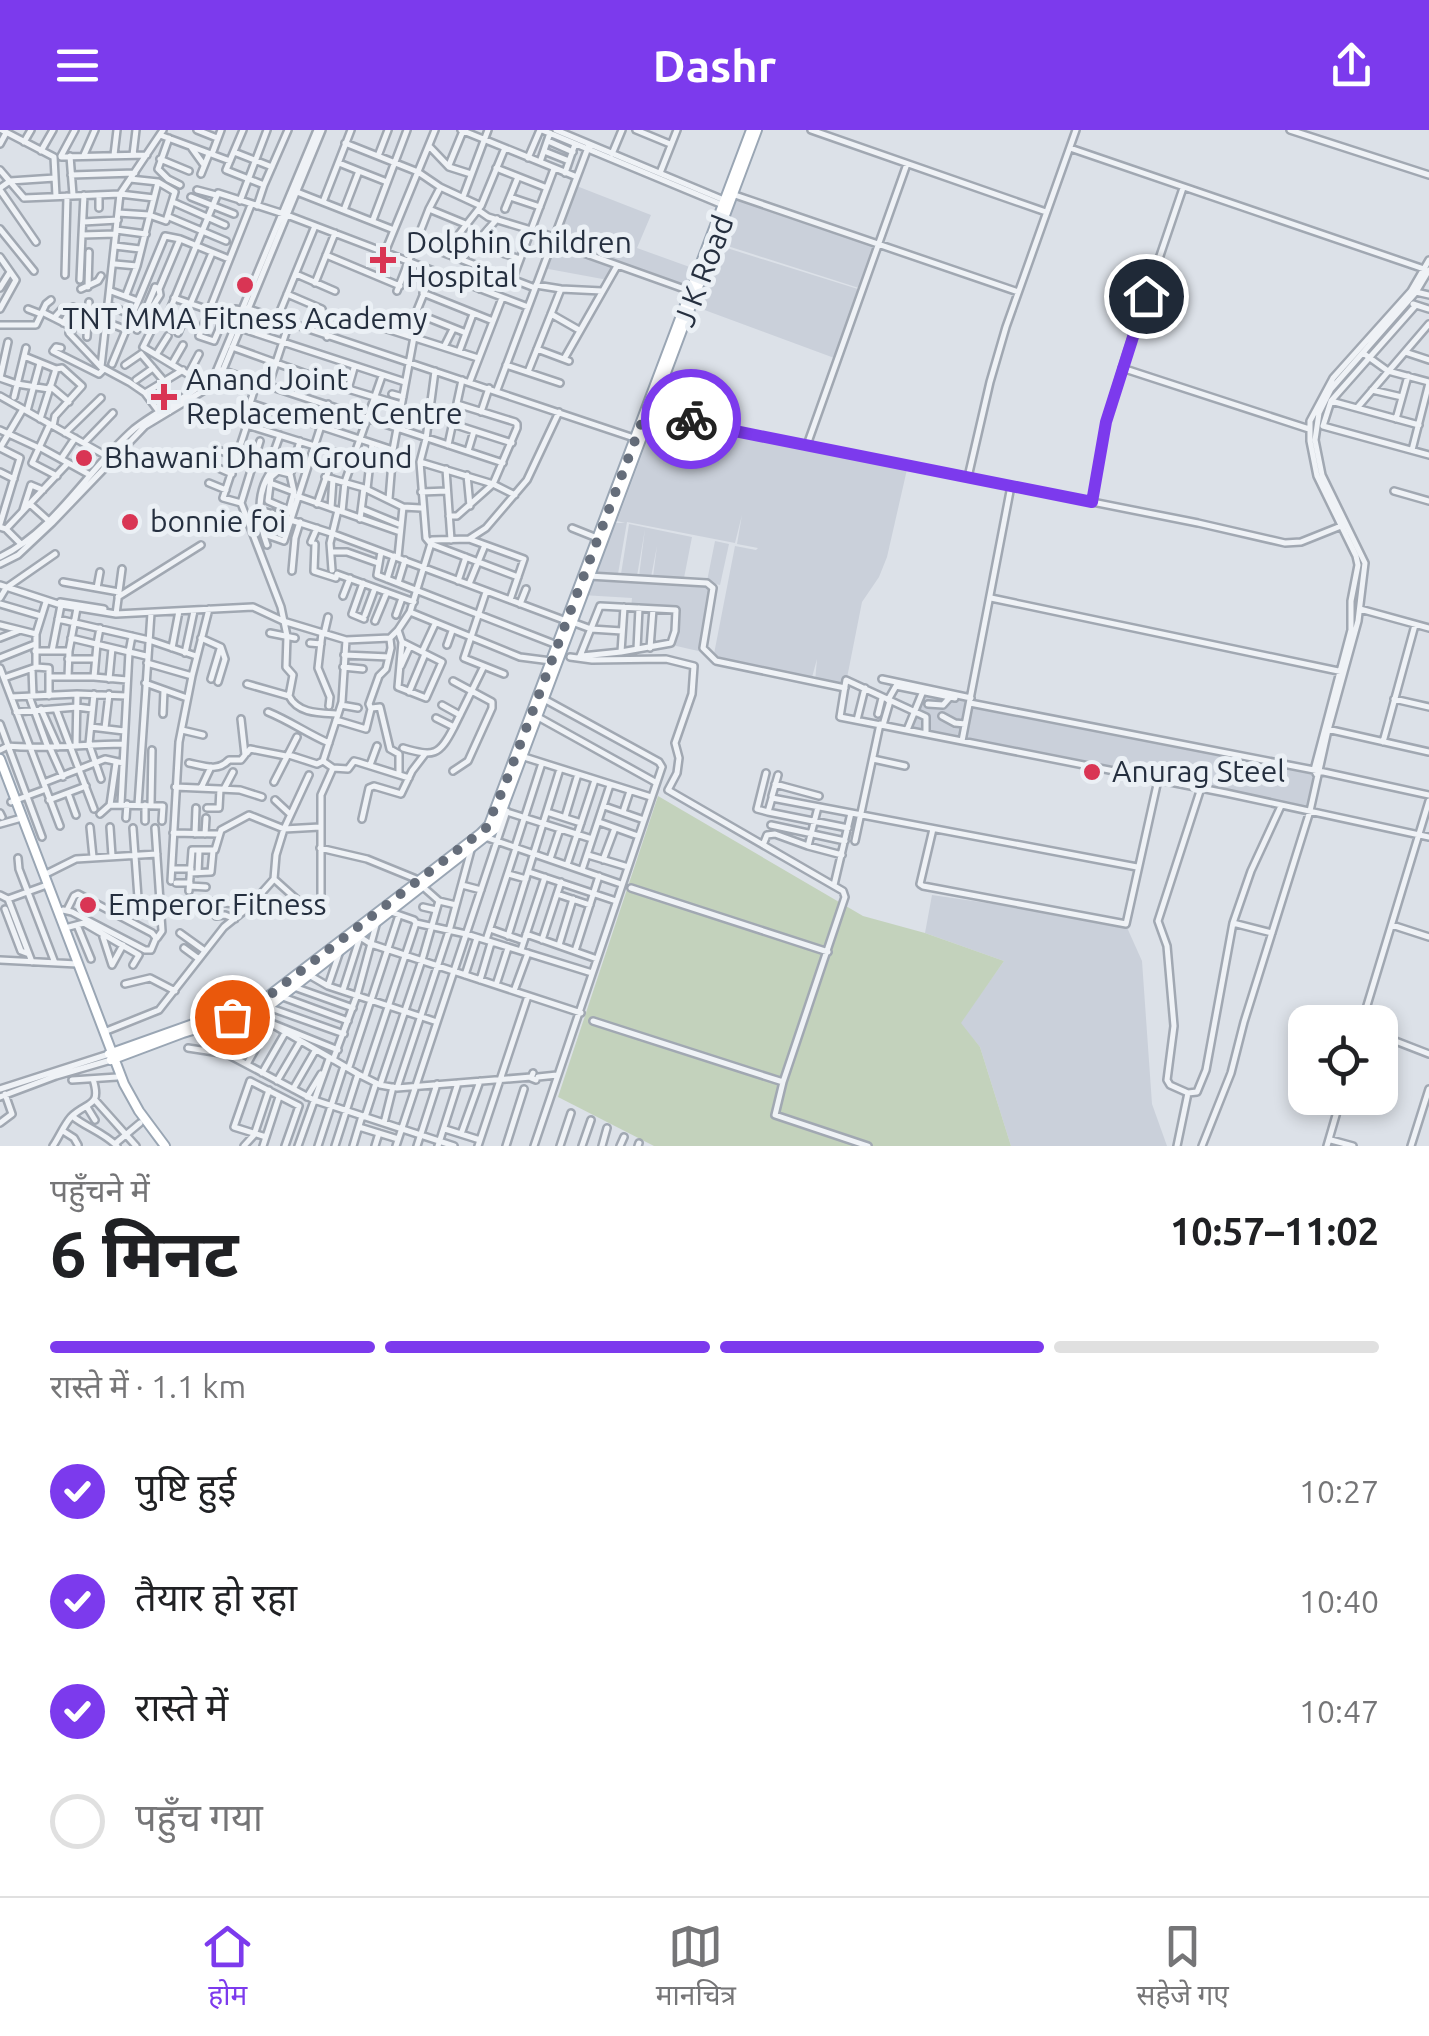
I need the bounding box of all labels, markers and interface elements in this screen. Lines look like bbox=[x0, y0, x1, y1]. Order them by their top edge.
icon: menu bbox=[50, 38, 105, 93]
icon: share bbox=[1324, 38, 1379, 93]
text: Dashr bbox=[653, 40, 776, 91]
street label: J K Road bbox=[666, 210, 740, 331]
place label: Dolphin Children Hospital bbox=[406, 225, 632, 293]
marker: Dolphin Children Hospital bbox=[370, 247, 396, 273]
pin bbox=[1104, 254, 1189, 339]
icon: home bbox=[1119, 269, 1174, 324]
marker: TNT MMA Fitness Academy bbox=[234, 274, 256, 296]
place label: TNT MMA Fitness Academy bbox=[63, 301, 427, 335]
place label: Anand Joint Replacement Centre bbox=[186, 362, 462, 430]
courier bbox=[641, 369, 741, 469]
marker: Anand Joint Replacement Centre bbox=[151, 384, 177, 410]
icon: bike bbox=[664, 392, 719, 447]
place label: Bhawani Dham Ground bbox=[104, 440, 413, 474]
marker: Bhawani Dham Ground bbox=[73, 447, 95, 469]
place label: bonnie foi bbox=[150, 504, 286, 538]
marker: bonnie foi bbox=[119, 511, 141, 533]
place label: Anurag Steel bbox=[1112, 754, 1285, 788]
marker: Anurag Steel bbox=[1081, 761, 1103, 783]
place label: Emperor Fitness bbox=[108, 887, 327, 921]
marker: Emperor Fitness bbox=[77, 894, 99, 916]
pin bbox=[190, 975, 275, 1060]
icon: bag bbox=[205, 990, 260, 1045]
map controls bbox=[1288, 1005, 1398, 1115]
button: locate bbox=[1288, 1005, 1398, 1115]
text: पहुँचने में bbox=[50, 1172, 150, 1208]
text: 10:57–11:02 bbox=[1170, 1210, 1379, 1252]
text: 6 मिनट bbox=[50, 1216, 239, 1289]
text: रास्ते में · 1.1 km bbox=[50, 1368, 246, 1404]
icon: check bbox=[50, 1464, 105, 1519]
text: पुष्टि हुई bbox=[135, 1466, 236, 1508]
text: 10:27 bbox=[1299, 1473, 1379, 1509]
icon: check bbox=[50, 1574, 105, 1629]
text: तैयार हो रहा bbox=[135, 1576, 297, 1618]
text: 10:40 bbox=[1299, 1583, 1379, 1619]
icon: check bbox=[50, 1684, 105, 1739]
text: रास्ते में bbox=[135, 1686, 228, 1728]
text: 10:47 bbox=[1299, 1693, 1379, 1729]
text: पहुँच गया bbox=[135, 1796, 263, 1838]
tab: होम bbox=[200, 1919, 255, 2016]
tab: मानचित्र bbox=[656, 1919, 736, 2016]
tab: सहेजे गए bbox=[1136, 1919, 1229, 2016]

